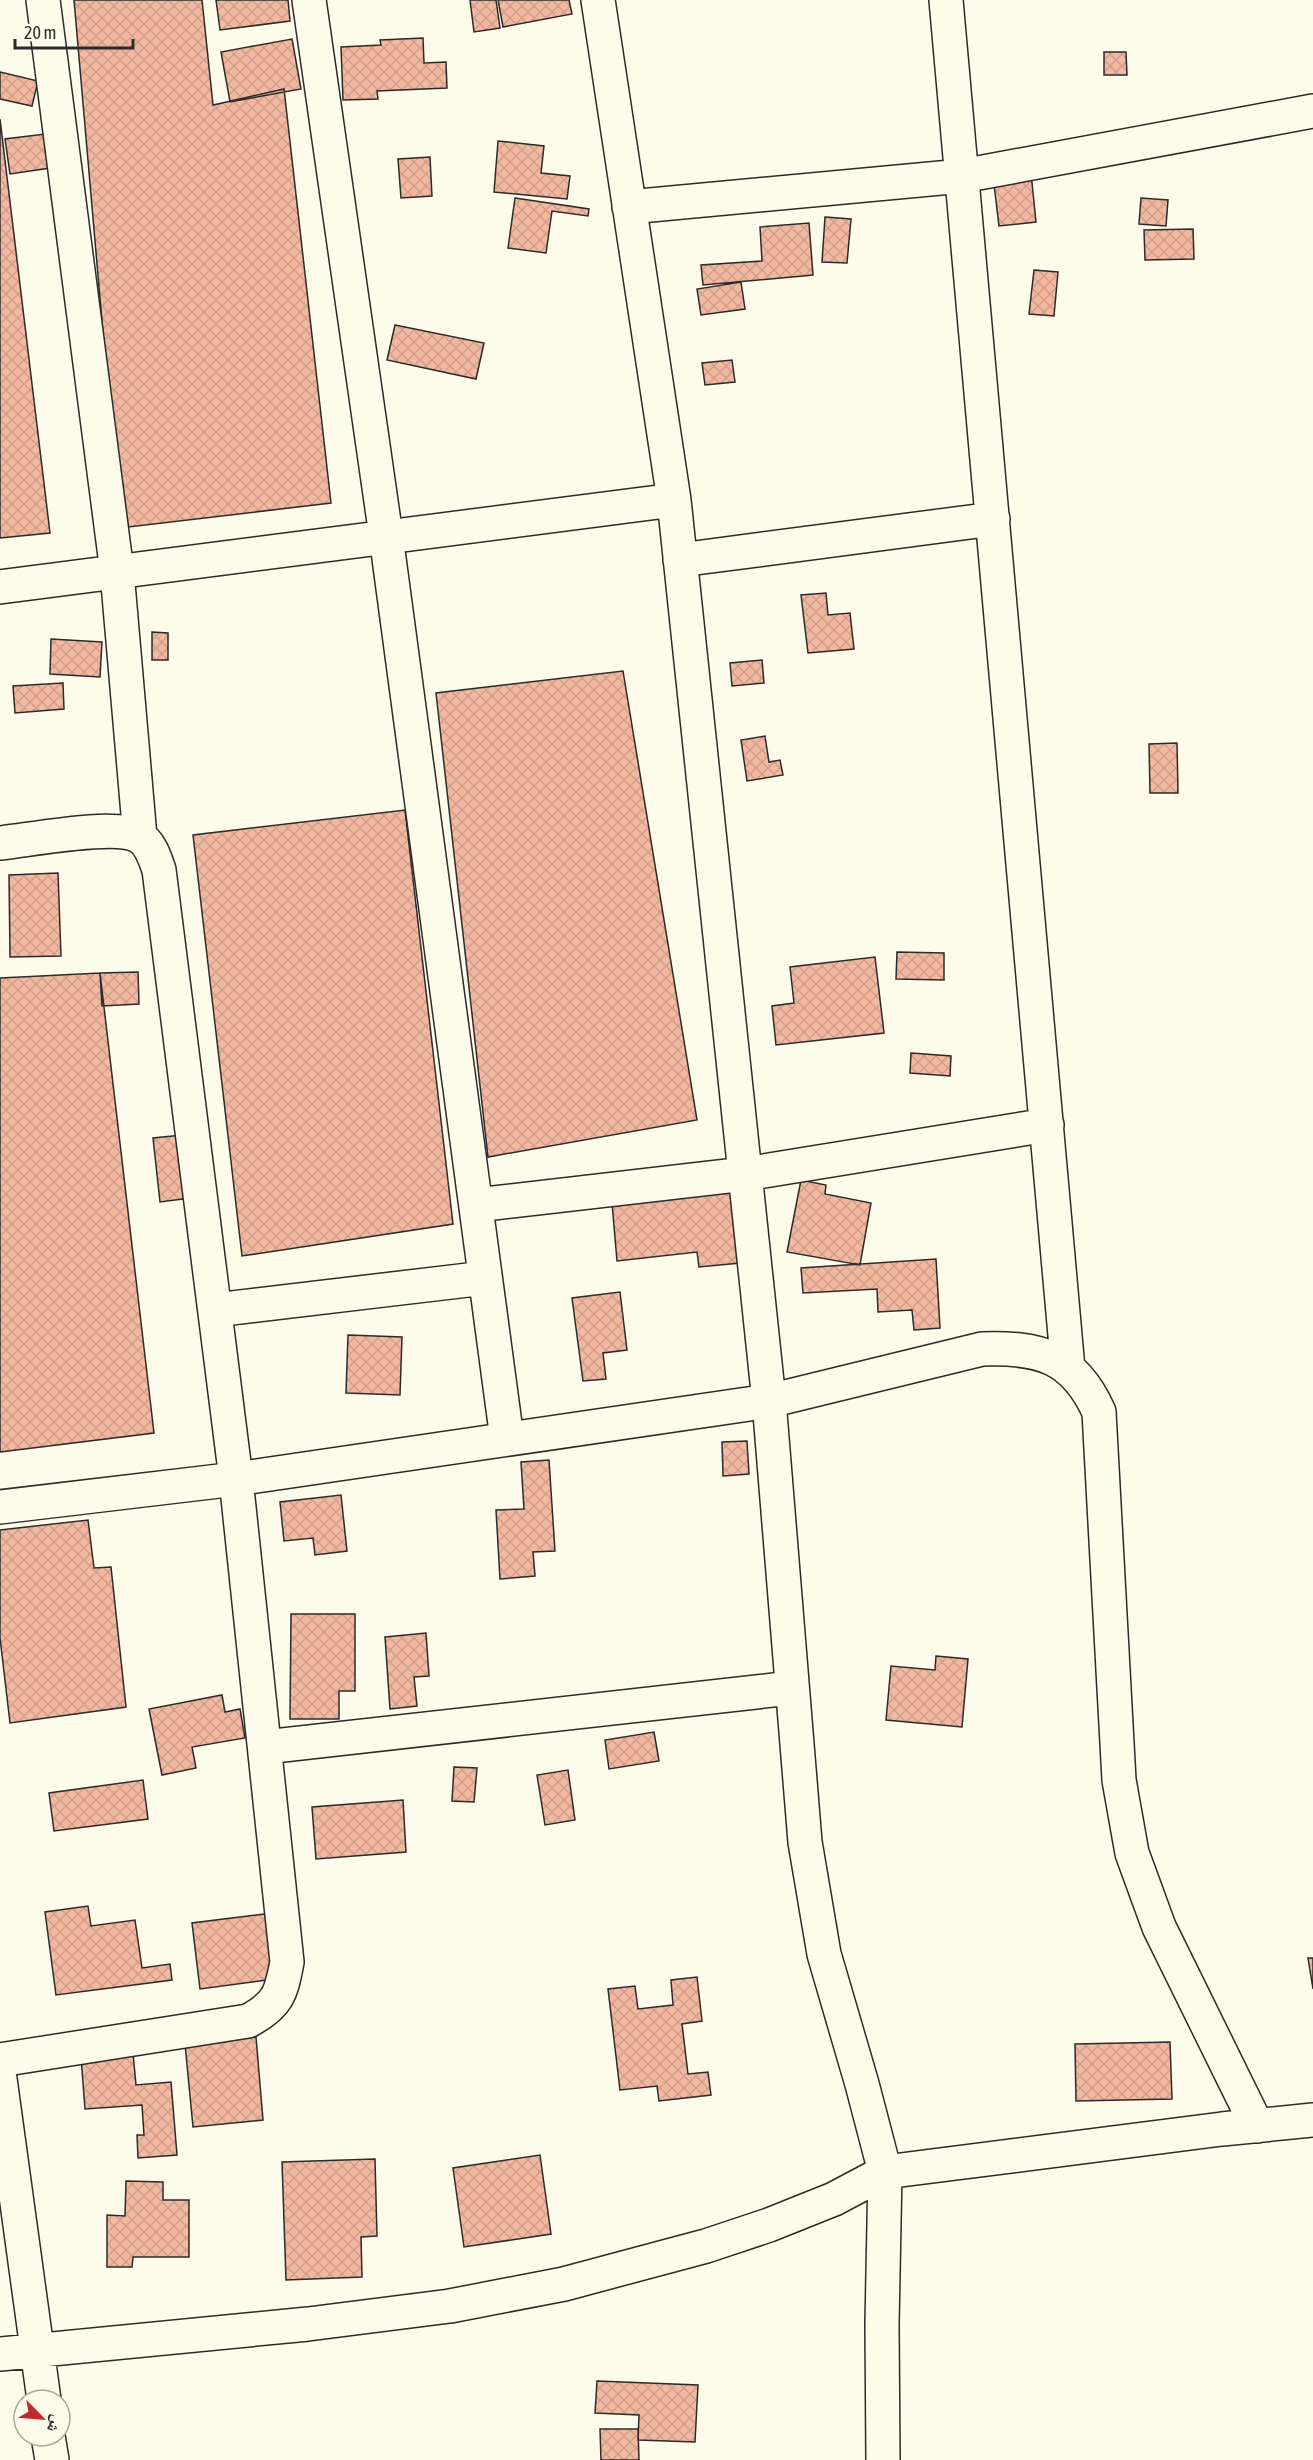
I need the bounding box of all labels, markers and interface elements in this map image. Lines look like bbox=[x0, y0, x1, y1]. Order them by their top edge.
scale bar bbox=[15, 12, 134, 50]
text: 20 m bbox=[24, 22, 56, 43]
north arrow bbox=[12, 2388, 72, 2448]
text: ش bbox=[43, 2412, 67, 2436]

